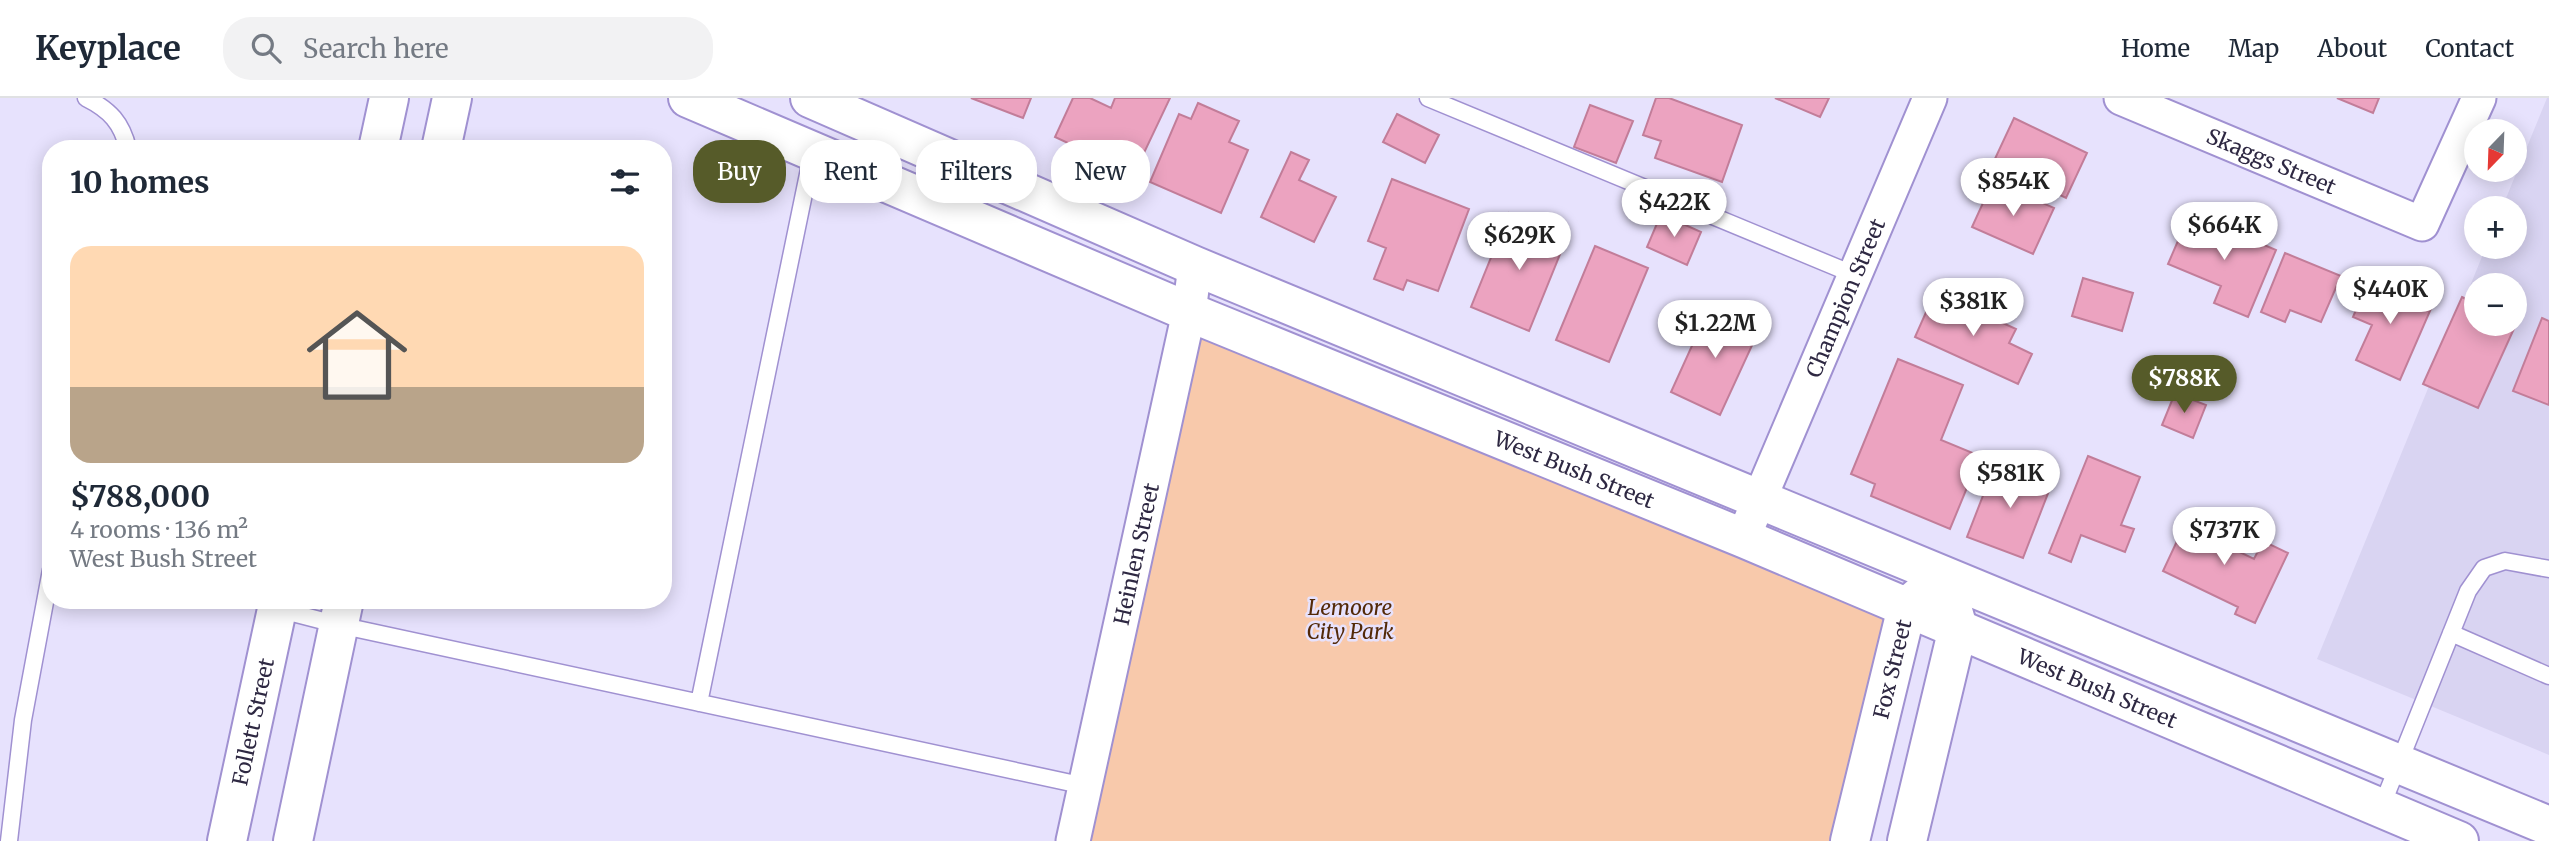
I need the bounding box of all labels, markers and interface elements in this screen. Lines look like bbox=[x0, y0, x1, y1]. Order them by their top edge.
search box bbox=[223, 17, 713, 80]
text: Keyplace bbox=[35, 28, 181, 69]
icon: search bbox=[247, 29, 285, 67]
text: Search here bbox=[303, 32, 449, 65]
text: Home bbox=[2121, 33, 2190, 64]
text: Map bbox=[2228, 33, 2279, 64]
text: About bbox=[2317, 33, 2387, 64]
text: Contact bbox=[2425, 33, 2514, 64]
north arrow bbox=[2464, 119, 2527, 182]
map controls bbox=[2464, 119, 2527, 336]
street label: Skaggs Street bbox=[2203, 122, 2340, 200]
chip: Buy bbox=[693, 140, 786, 203]
chip: Rent bbox=[800, 140, 902, 203]
chip: Filters bbox=[916, 140, 1037, 203]
chip: New bbox=[1051, 140, 1150, 203]
pin: $854K bbox=[1964, 158, 2062, 218]
text: 10 homes bbox=[70, 163, 210, 201]
icon: filters bbox=[606, 163, 644, 201]
text: $854K bbox=[1977, 166, 2049, 195]
pin: $422K bbox=[1625, 180, 1723, 239]
text: $422K bbox=[1638, 187, 1710, 216]
button: + bbox=[2464, 196, 2527, 259]
pin: $664K bbox=[2175, 202, 2273, 262]
text: $664K bbox=[2187, 210, 2261, 239]
pin: $629K bbox=[1470, 212, 1568, 272]
street label: Champion Street bbox=[1799, 214, 1891, 381]
text: $629K bbox=[1483, 220, 1555, 249]
pin: $440K bbox=[2341, 266, 2439, 326]
button: − bbox=[2464, 273, 2527, 336]
text: $440K bbox=[2352, 274, 2428, 303]
pin: $381K bbox=[1924, 278, 2022, 338]
text: $381K bbox=[1939, 286, 2007, 315]
icon: home bbox=[294, 292, 420, 418]
pin: $1.22M bbox=[1658, 300, 1772, 360]
text: $1.22M bbox=[1674, 308, 1756, 337]
pin: $788K bbox=[2135, 356, 2233, 415]
text: $788K bbox=[2148, 363, 2220, 392]
street label: West Bush Street bbox=[1489, 424, 1659, 514]
pin: $581K bbox=[1961, 450, 2059, 510]
text: $581K bbox=[1976, 458, 2044, 487]
text: $788,000 bbox=[70, 477, 210, 515]
street label: Heinlen Street bbox=[1107, 480, 1165, 627]
pin: $737K bbox=[2175, 508, 2273, 567]
text: 4 rooms · 136 m² bbox=[70, 515, 248, 544]
text: $737K bbox=[2189, 515, 2259, 544]
text: West Bush Street bbox=[70, 544, 257, 573]
park label: Lemoore City Park bbox=[1306, 594, 1394, 645]
street label: Fox Street bbox=[1867, 616, 1917, 722]
street label: West Bush Street bbox=[2013, 642, 2181, 734]
street label: Follett Street bbox=[226, 655, 280, 788]

